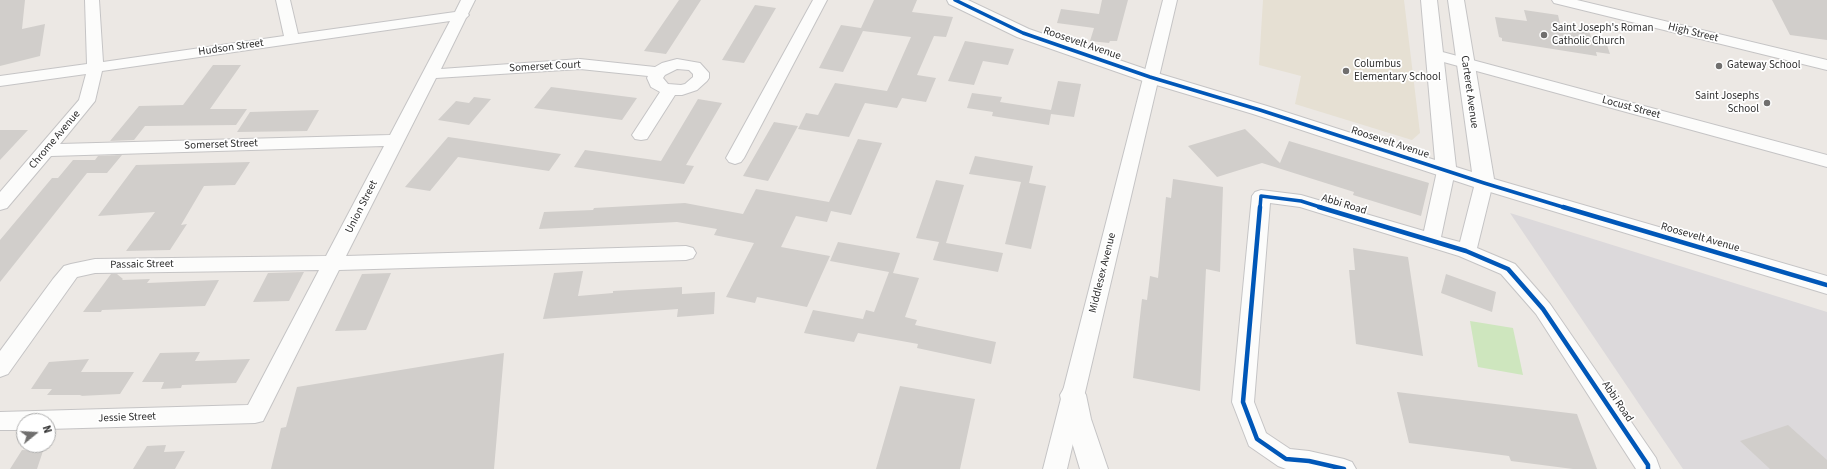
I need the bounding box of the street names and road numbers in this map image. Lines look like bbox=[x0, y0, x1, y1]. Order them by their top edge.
street label: High Street bbox=[1667, 20, 1719, 46]
street label: Roosevelt Avenue bbox=[1041, 25, 1123, 63]
street label: Hudson Street bbox=[198, 37, 264, 59]
street label: Carteret Avenue bbox=[1457, 55, 1481, 129]
street label: Somerset Court bbox=[509, 59, 581, 75]
street label: Locust Street bbox=[1600, 94, 1662, 122]
street label: Chrome Avenue bbox=[27, 108, 83, 172]
street label: Roosevelt Avenue bbox=[1349, 124, 1431, 162]
street label: Somerset Street bbox=[184, 137, 258, 153]
street label: Union Street bbox=[343, 178, 381, 236]
street label: Abbi Road bbox=[1320, 192, 1368, 218]
street label: Roosevelt Avenue bbox=[1659, 220, 1741, 256]
street label: Middlesex Avenue bbox=[1087, 232, 1119, 314]
street label: Passaic Street bbox=[110, 258, 174, 272]
street label: Abbi Road bbox=[1598, 379, 1636, 425]
street label: Jessie Street bbox=[98, 410, 156, 426]

